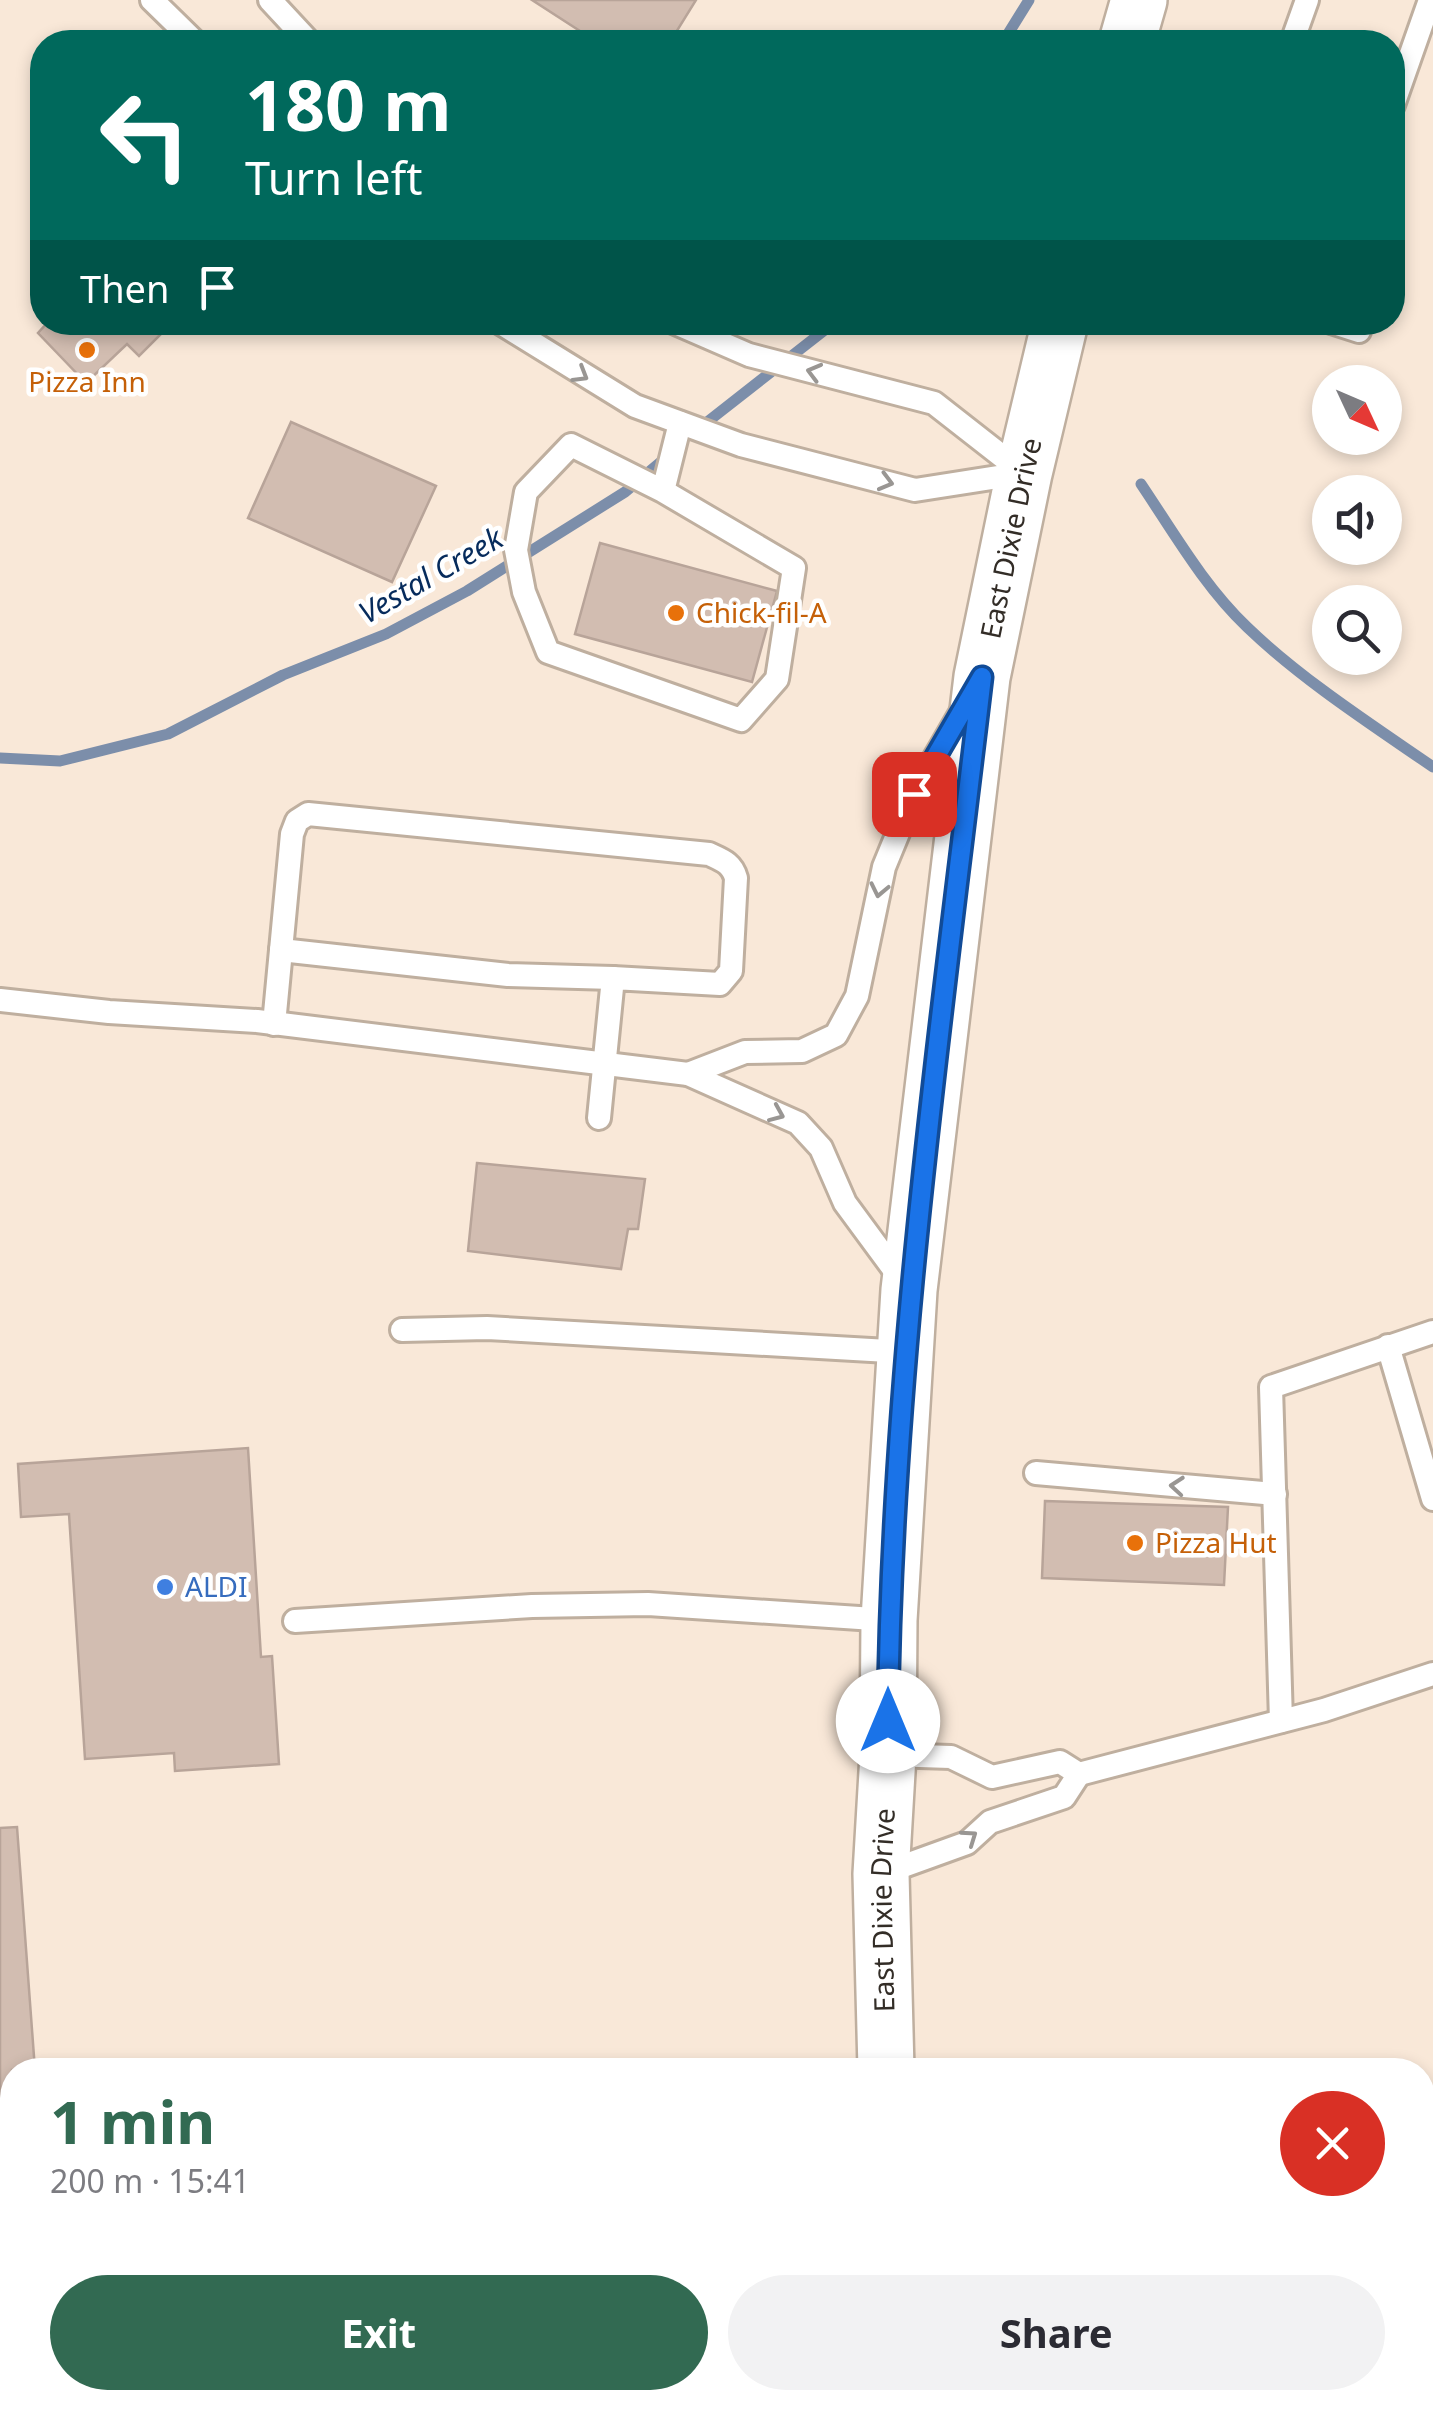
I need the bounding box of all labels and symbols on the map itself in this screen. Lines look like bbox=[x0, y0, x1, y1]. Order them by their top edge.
marker: Pizza Inn bbox=[76, 339, 98, 361]
place label: Pizza Inn bbox=[28, 362, 146, 400]
one-way arrow bbox=[570, 363, 588, 382]
one-way arrow bbox=[806, 363, 823, 384]
north arrow bbox=[1312, 365, 1402, 455]
street label: East Dixie Drive bbox=[970, 434, 1050, 642]
one-way arrow bbox=[877, 470, 894, 491]
water label: Vestal Creek bbox=[351, 516, 511, 632]
place label: Chick-fil-A bbox=[696, 593, 827, 631]
marker: Chick-fil-A bbox=[665, 602, 687, 624]
pin bbox=[872, 752, 957, 837]
one-way arrow bbox=[870, 881, 891, 898]
one-way arrow bbox=[767, 1102, 785, 1122]
one-way arrow bbox=[1169, 1475, 1185, 1497]
place label: Pizza Hut bbox=[1155, 1523, 1277, 1561]
marker: Pizza Hut bbox=[1124, 1532, 1146, 1554]
place label: ALDI bbox=[185, 1567, 248, 1605]
marker: ALDI bbox=[154, 1576, 176, 1598]
position arrow bbox=[836, 1669, 940, 1773]
street label: East Dixie Drive bbox=[861, 1807, 903, 2013]
one-way arrow bbox=[959, 1830, 977, 1849]

